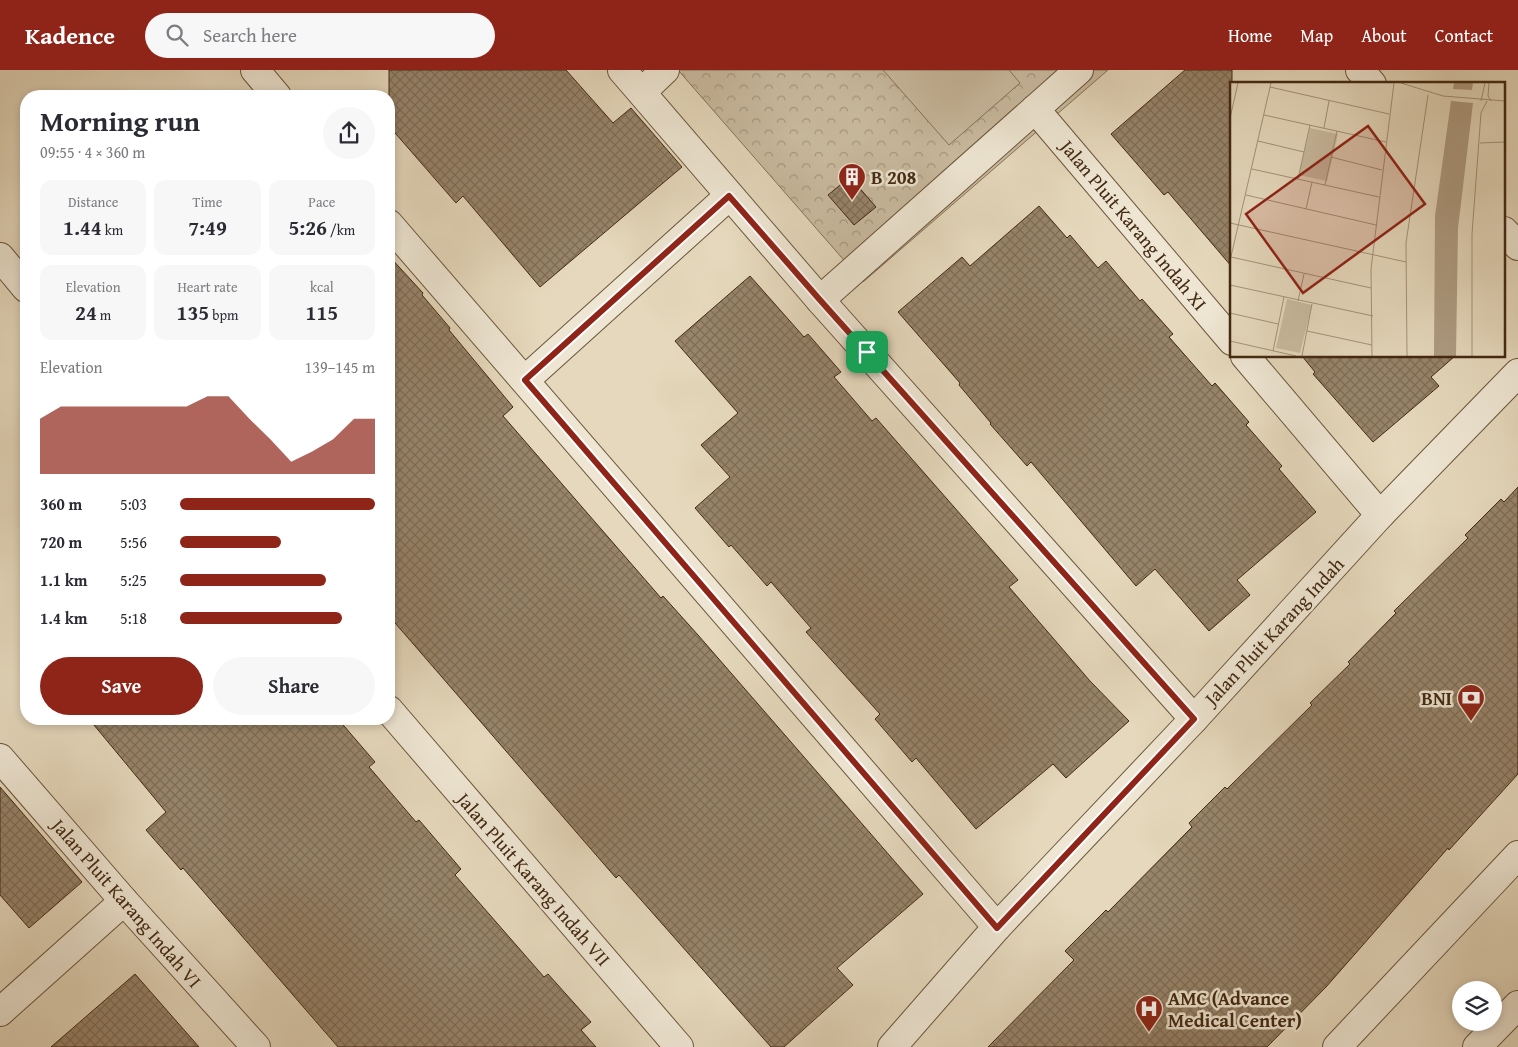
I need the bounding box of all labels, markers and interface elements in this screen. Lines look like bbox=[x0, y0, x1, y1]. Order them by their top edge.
search box bbox=[145, 13, 495, 58]
text: Kadence bbox=[25, 18, 115, 53]
icon: search bbox=[163, 21, 191, 49]
text: Search here bbox=[203, 21, 297, 49]
text: Home bbox=[1228, 22, 1272, 49]
text: Map bbox=[1300, 22, 1333, 49]
text: About bbox=[1361, 22, 1407, 49]
text: Contact bbox=[1435, 22, 1493, 49]
inset map bbox=[1230, 82, 1506, 358]
text: Morning run bbox=[40, 100, 200, 141]
button: share bbox=[323, 107, 375, 159]
street label: Jalan Pluit Karang Indah XI bbox=[1053, 132, 1214, 317]
text: 09:55 · 4 × 360 m bbox=[40, 140, 145, 164]
building icon: B 208 bbox=[837, 162, 867, 201]
place label: B 208 bbox=[871, 163, 917, 191]
text: Distance bbox=[68, 192, 118, 212]
text: Time bbox=[193, 192, 222, 212]
text: Pace bbox=[308, 192, 335, 212]
text: 1.44 bbox=[63, 212, 102, 243]
text: 7:49 bbox=[188, 212, 227, 243]
text: 5:26 bbox=[288, 212, 327, 243]
text: km bbox=[102, 220, 123, 240]
text: /km bbox=[327, 220, 355, 240]
text: Elevation bbox=[66, 277, 121, 297]
text: Heart rate bbox=[177, 277, 238, 297]
text: kcal bbox=[310, 277, 334, 297]
text: 24 bbox=[75, 297, 97, 328]
text: 135 bbox=[177, 297, 209, 328]
text: 115 bbox=[306, 297, 338, 328]
text: m bbox=[97, 305, 111, 325]
text: bpm bbox=[209, 305, 238, 325]
pin bbox=[846, 331, 888, 373]
icon: arrive bbox=[853, 338, 881, 366]
text: Elevation bbox=[40, 355, 103, 379]
text: 139–145 m bbox=[305, 355, 375, 379]
text: 360 m bbox=[40, 492, 82, 516]
text: 5:03 bbox=[120, 492, 147, 516]
text: 720 m bbox=[40, 530, 82, 554]
text: 5:56 bbox=[120, 530, 147, 554]
street label: Jalan Pluit Karang Indah bbox=[1196, 550, 1350, 713]
text: 1.1 km bbox=[40, 568, 87, 592]
text: 5:25 bbox=[120, 568, 147, 592]
text: 1.4 km bbox=[40, 606, 87, 630]
text: 5:18 bbox=[120, 606, 147, 630]
button: Save bbox=[40, 657, 203, 715]
button: Share bbox=[213, 657, 375, 715]
bank icon: BNI bbox=[1456, 683, 1486, 722]
place label: BNI bbox=[1421, 684, 1452, 712]
street label: Jalan Pluit Karang Indah VII bbox=[449, 785, 617, 972]
street label: Jalan Pluit Karang Indah VI bbox=[44, 811, 209, 994]
map controls bbox=[1452, 981, 1502, 1031]
button: layers bbox=[1452, 981, 1502, 1031]
place label: AMC (Advance Medical Center) bbox=[1168, 984, 1302, 1034]
hospital icon: AMC (Advance Medical Center) bbox=[1134, 994, 1164, 1033]

